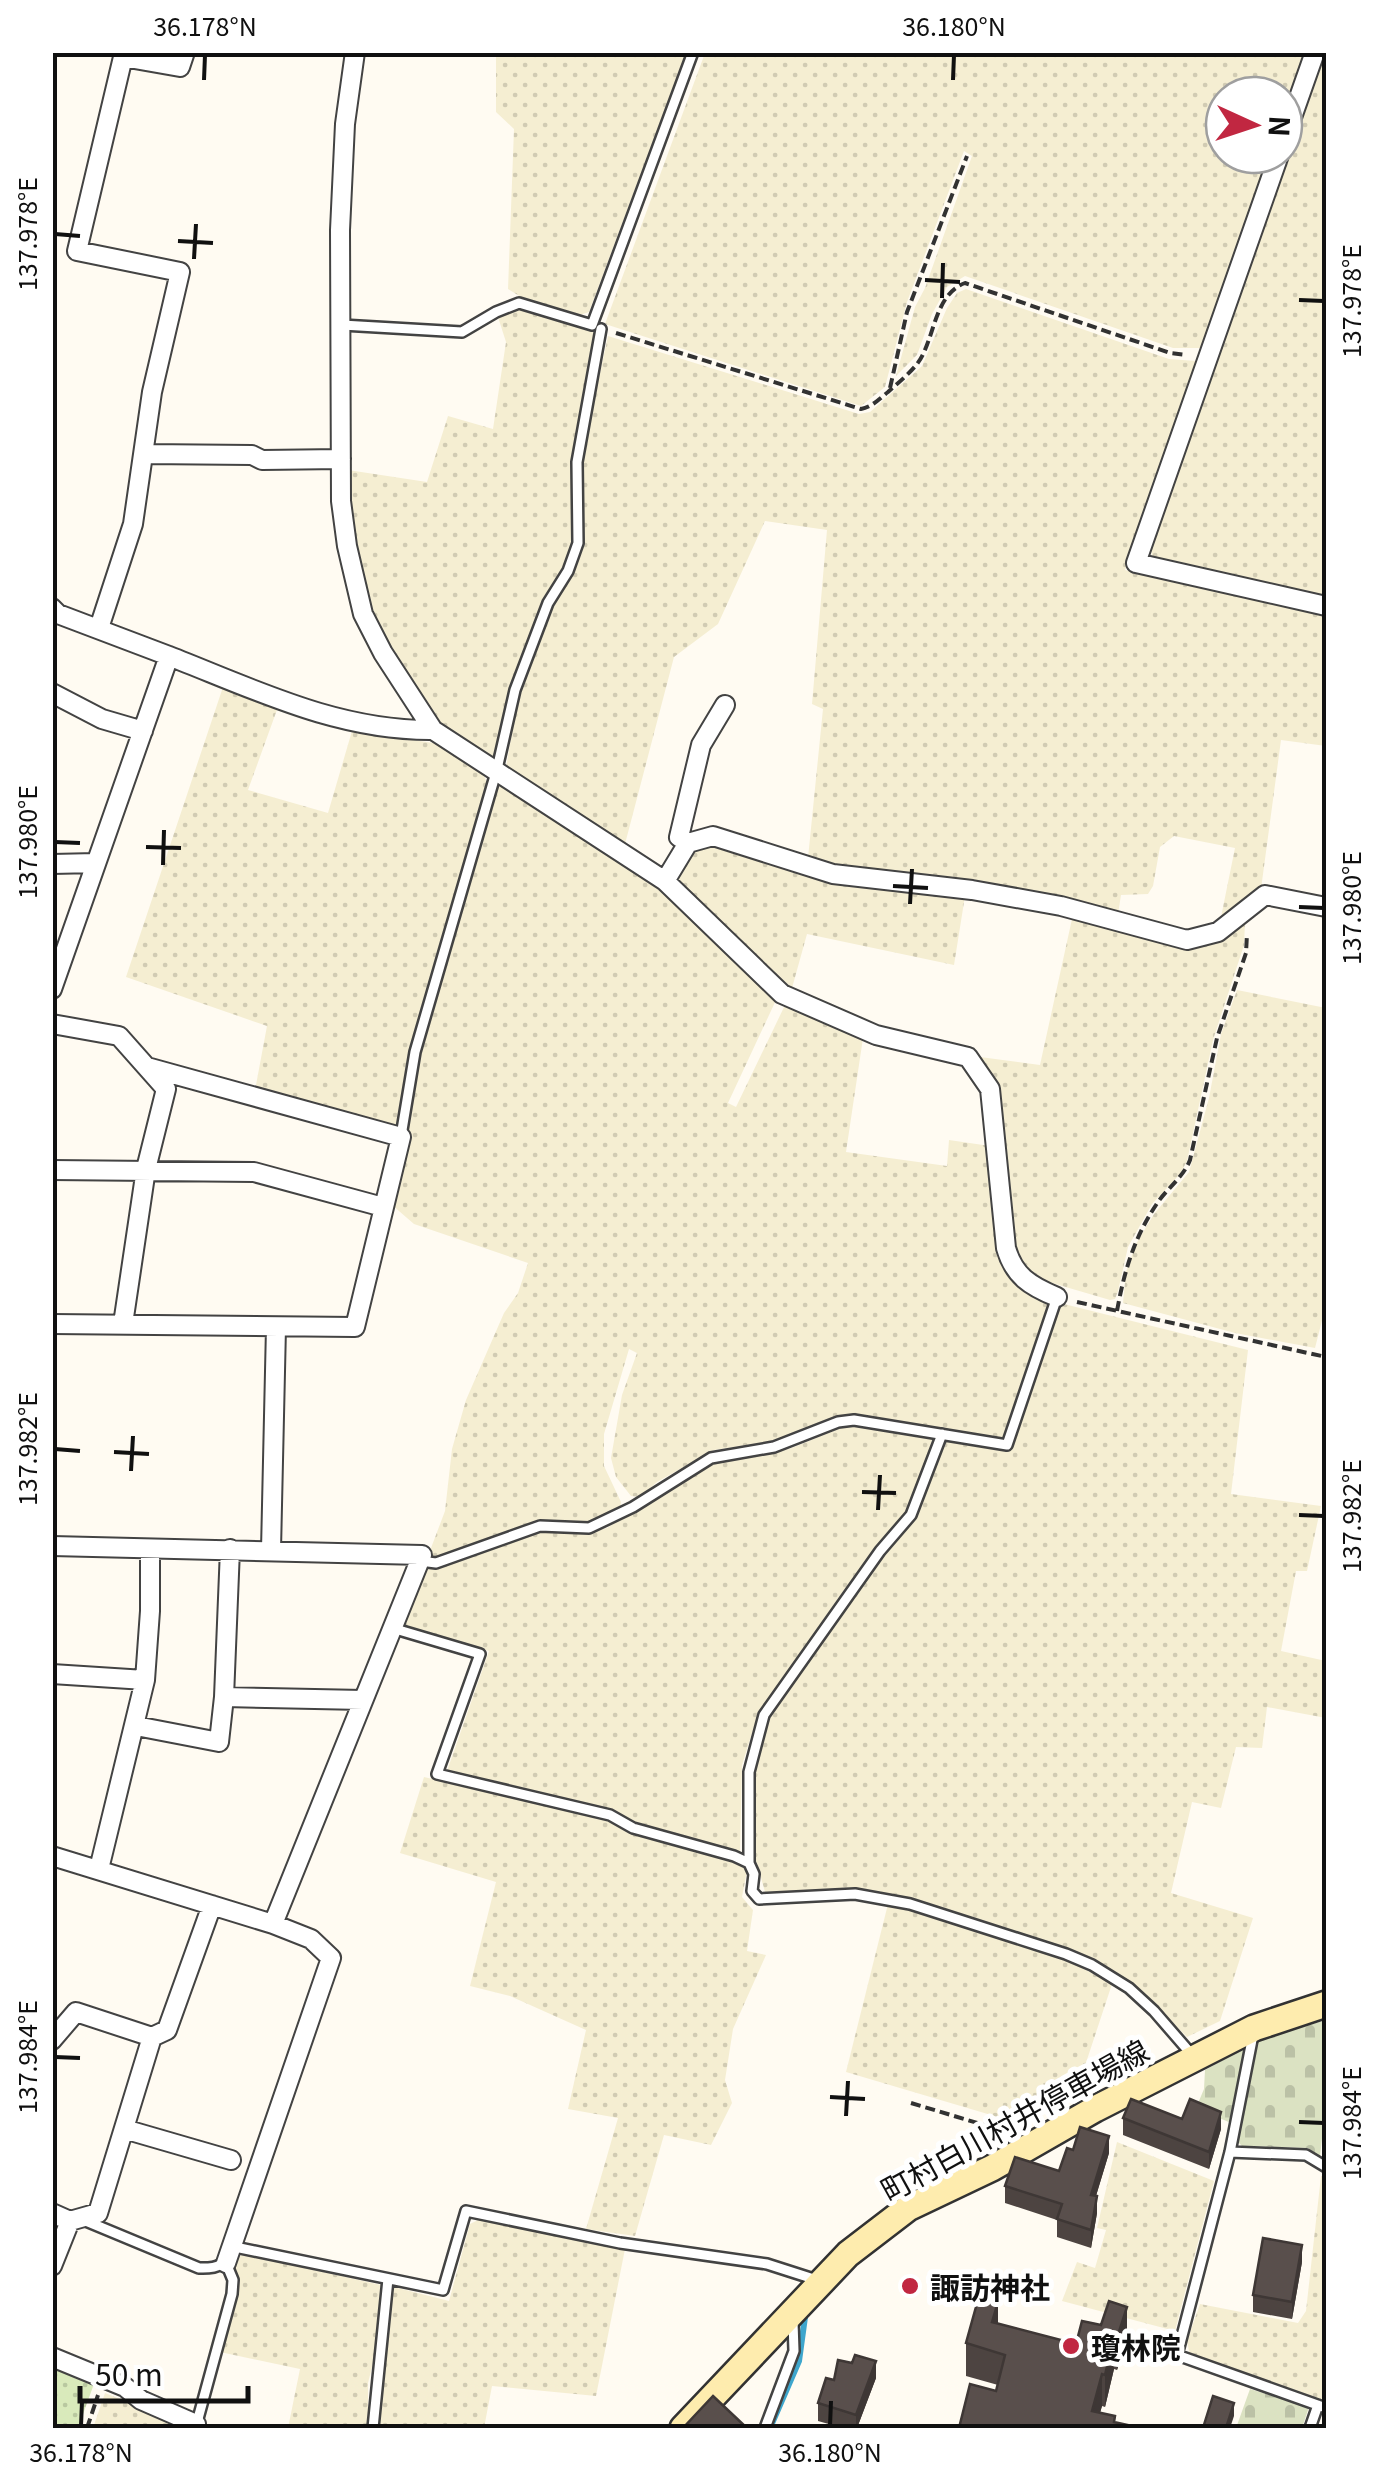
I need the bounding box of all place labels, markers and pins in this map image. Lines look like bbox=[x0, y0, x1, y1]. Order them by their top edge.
place label: 諏訪神社 bbox=[930, 2264, 1050, 2308]
marker: 諏訪神社 bbox=[899, 2275, 921, 2297]
place label: 瓊林院 bbox=[1091, 2324, 1181, 2368]
marker: 瓊林院 bbox=[1060, 2335, 1082, 2357]

